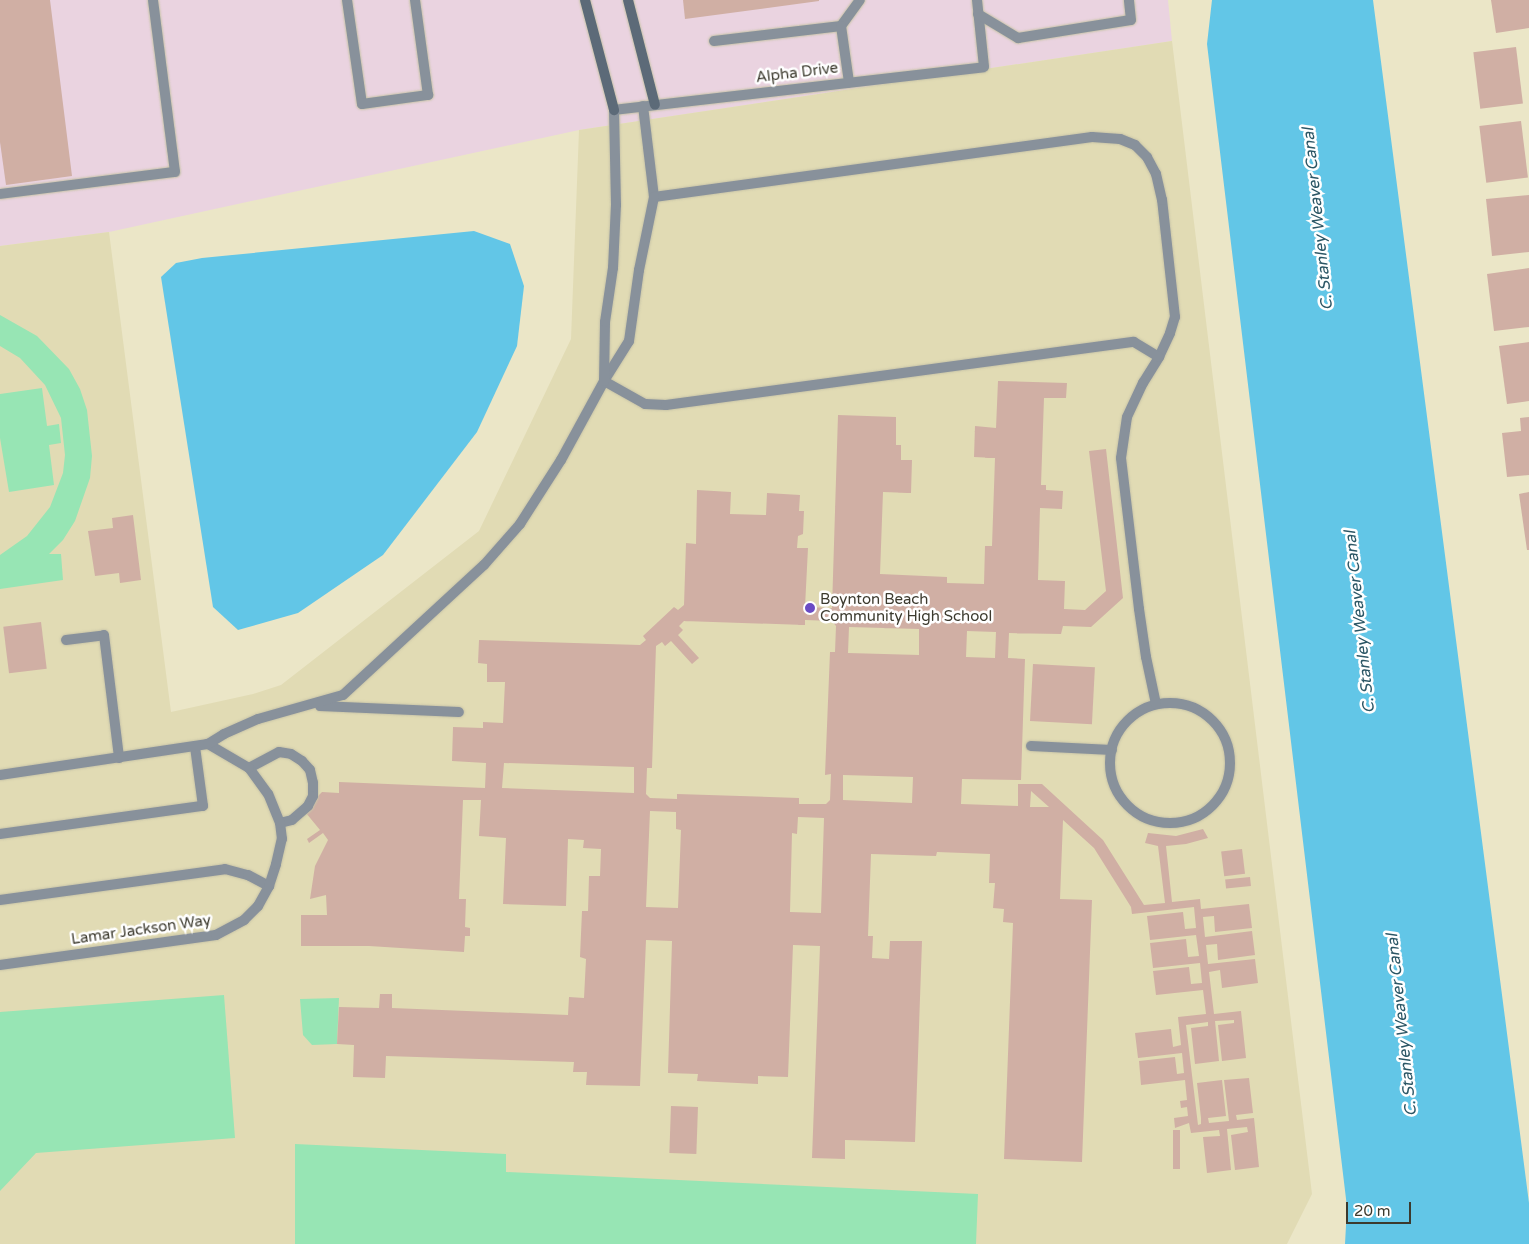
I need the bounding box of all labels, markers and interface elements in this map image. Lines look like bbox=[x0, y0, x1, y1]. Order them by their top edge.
street label: Alpha Drive bbox=[755, 59, 839, 87]
water label: C. Stanley Weaver Canal bbox=[1299, 127, 1337, 311]
water label: C. Stanley Weaver Canal bbox=[1341, 530, 1379, 714]
place label: Boynton Beach Community High School bbox=[820, 590, 992, 625]
marker: Boynton Beach Community High School bbox=[804, 602, 816, 614]
street label: Lamar Jackson Way bbox=[70, 911, 212, 949]
water label: C. Stanley Weaver Canal bbox=[1383, 933, 1421, 1117]
scale bar bbox=[1349, 1192, 1414, 1224]
text: 20 m bbox=[1354, 1202, 1391, 1220]

